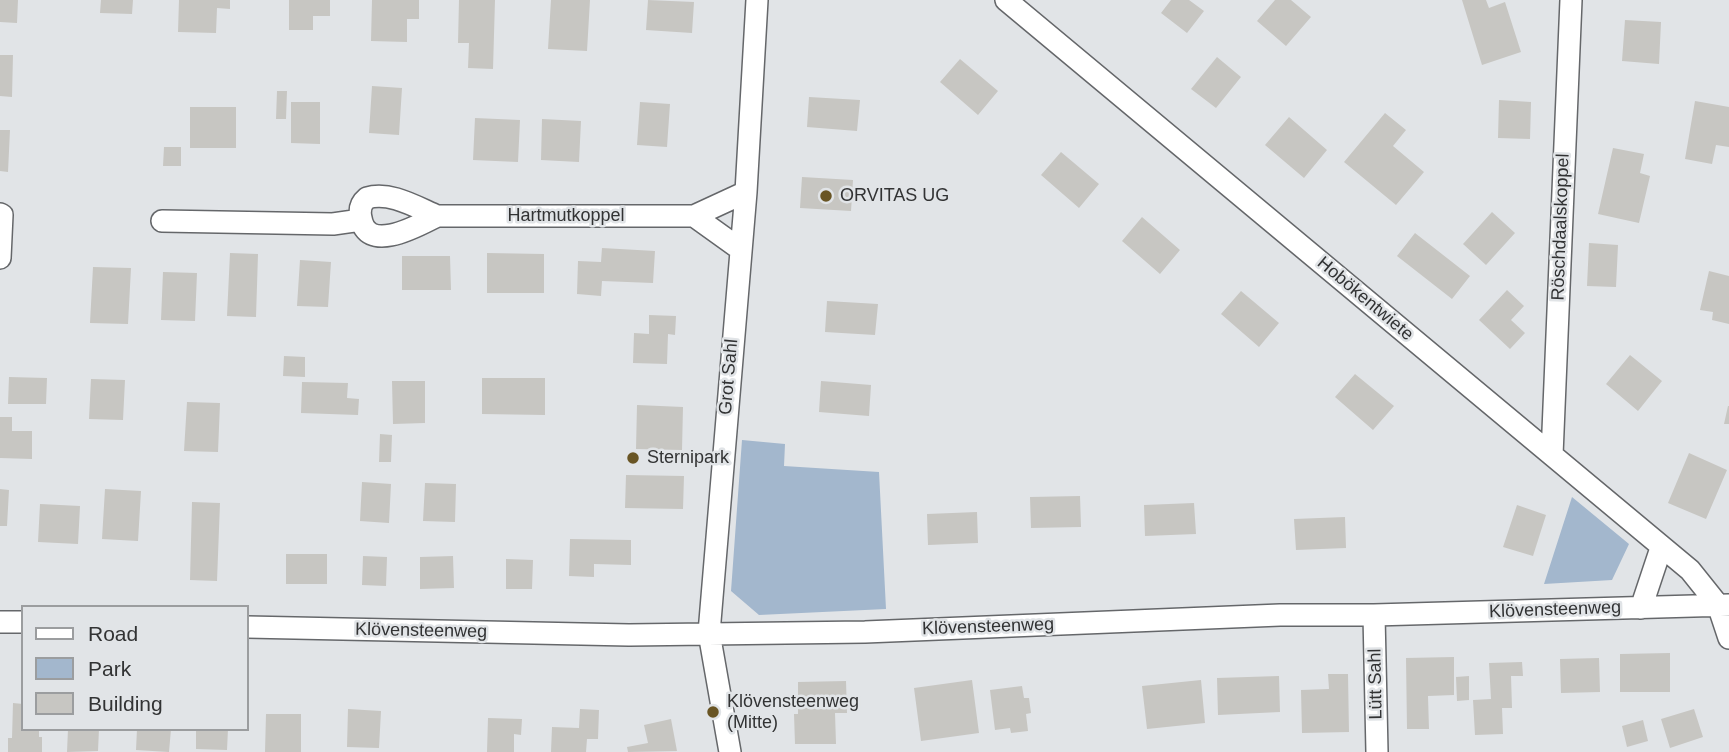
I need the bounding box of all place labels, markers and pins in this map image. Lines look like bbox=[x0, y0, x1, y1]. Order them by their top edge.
place label: ORVITAS UG bbox=[840, 185, 949, 207]
marker: ORVITAS UG bbox=[818, 188, 834, 204]
place label: Sternipark bbox=[647, 447, 729, 469]
marker: Sternipark bbox=[625, 450, 641, 466]
place label: Klövensteenweg (Mitte) bbox=[727, 691, 859, 734]
marker: Klövensteenweg (Mitte) bbox=[705, 704, 721, 720]

